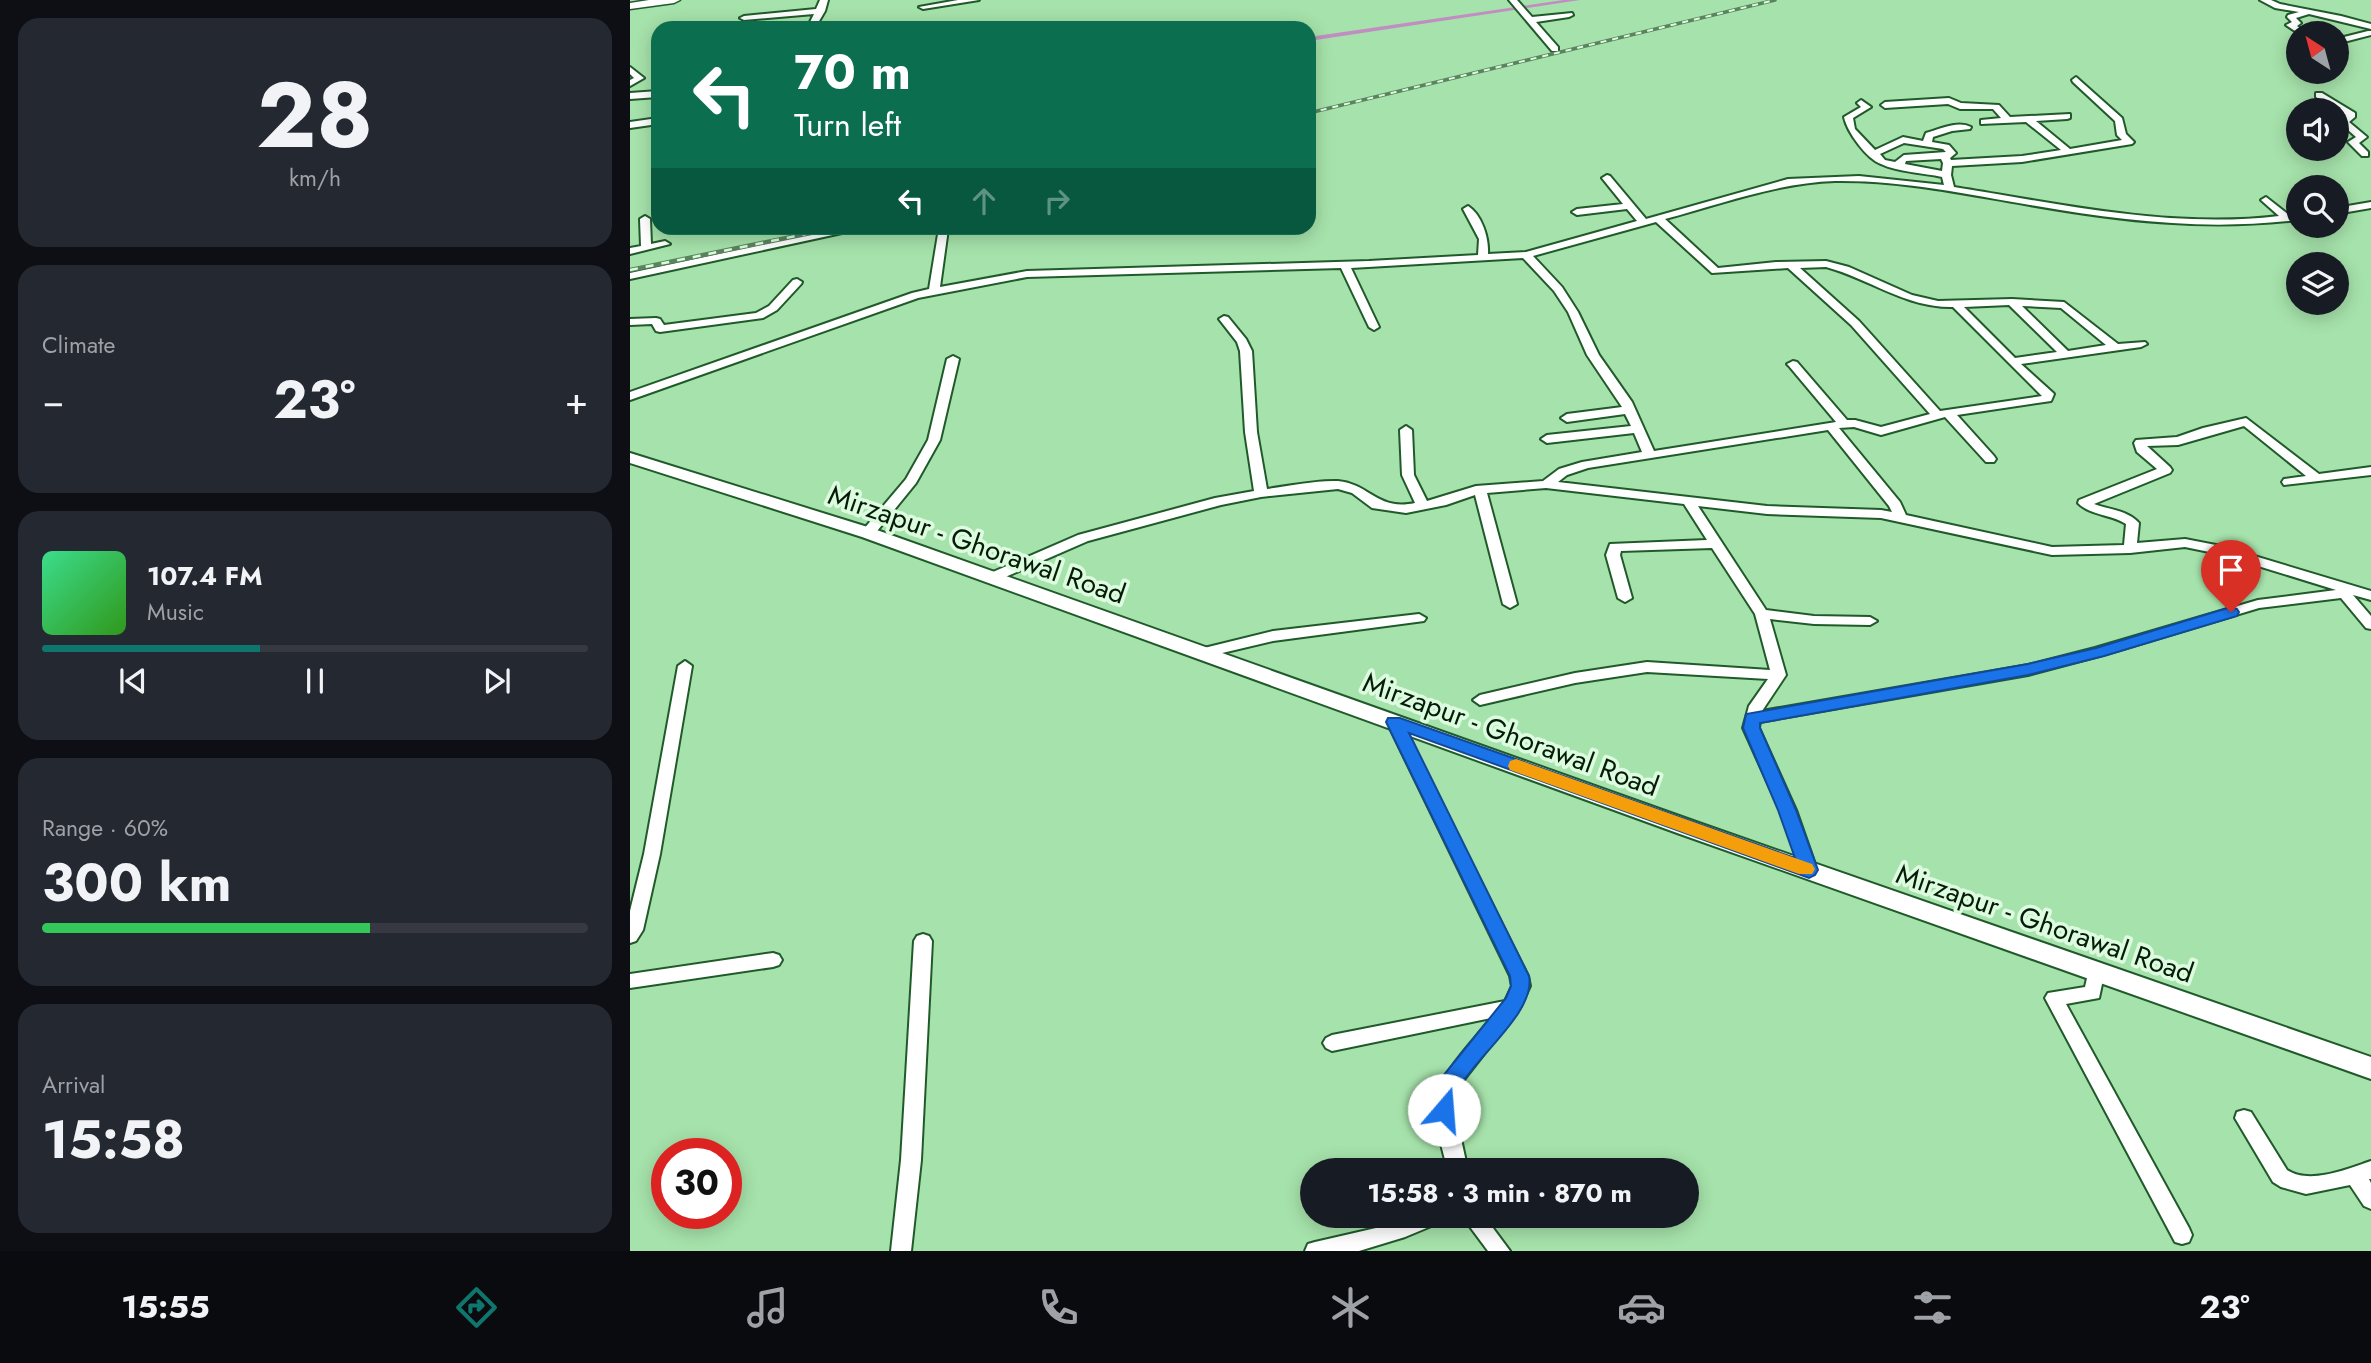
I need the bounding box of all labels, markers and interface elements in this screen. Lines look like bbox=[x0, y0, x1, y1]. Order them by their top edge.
north arrow bbox=[2286, 21, 2348, 84]
map controls bbox=[2286, 21, 2349, 315]
text: 70 m bbox=[794, 37, 911, 107]
icon: left bbox=[679, 49, 770, 140]
text: 28 bbox=[257, 50, 373, 181]
button: sound bbox=[2286, 98, 2349, 161]
text: Turn left bbox=[794, 102, 901, 148]
text: km/h bbox=[289, 161, 341, 195]
button: search bbox=[2286, 175, 2349, 238]
icon: left bbox=[892, 182, 930, 220]
icon: ahead bbox=[965, 182, 1003, 220]
icon: right bbox=[1038, 182, 1076, 220]
button: layers bbox=[2286, 252, 2349, 315]
text: Climate bbox=[42, 328, 115, 362]
text: 23° bbox=[274, 362, 355, 438]
text: − bbox=[42, 373, 64, 428]
text: + bbox=[565, 373, 588, 428]
street label: Mirzapur - Ghorawal Road bbox=[823, 474, 1131, 615]
pin bbox=[2201, 540, 2261, 612]
icon: arrive bbox=[2212, 551, 2250, 589]
text: 107.4 FM bbox=[147, 557, 262, 595]
text: Music bbox=[147, 595, 204, 629]
icon: previous bbox=[114, 662, 152, 700]
icon: pause bbox=[296, 662, 334, 700]
icon: next bbox=[478, 662, 516, 700]
street label: Mirzapur - Ghorawal Road bbox=[1357, 662, 1664, 807]
text: Range · 60% bbox=[42, 811, 168, 845]
text: 300 km bbox=[42, 845, 231, 921]
street label: Mirzapur - Ghorawal Road bbox=[1891, 853, 2199, 994]
text: Arrival bbox=[42, 1068, 105, 1102]
position arrow bbox=[1407, 1073, 1481, 1147]
text: 15:58 bbox=[42, 1102, 185, 1178]
speed limit sign: 30 bbox=[651, 1138, 742, 1229]
text: 15:58 · 3 min · 870 m bbox=[1367, 1174, 1632, 1212]
icon: directions bbox=[452, 1283, 501, 1332]
icon: music bbox=[743, 1283, 792, 1332]
icon: phone bbox=[1034, 1283, 1083, 1332]
icon: climate bbox=[1326, 1283, 1375, 1332]
icon: car bbox=[1617, 1283, 1666, 1332]
icon: filters bbox=[1908, 1283, 1957, 1332]
text: 15:55 bbox=[121, 1284, 210, 1330]
text: 23° bbox=[2199, 1284, 2250, 1330]

